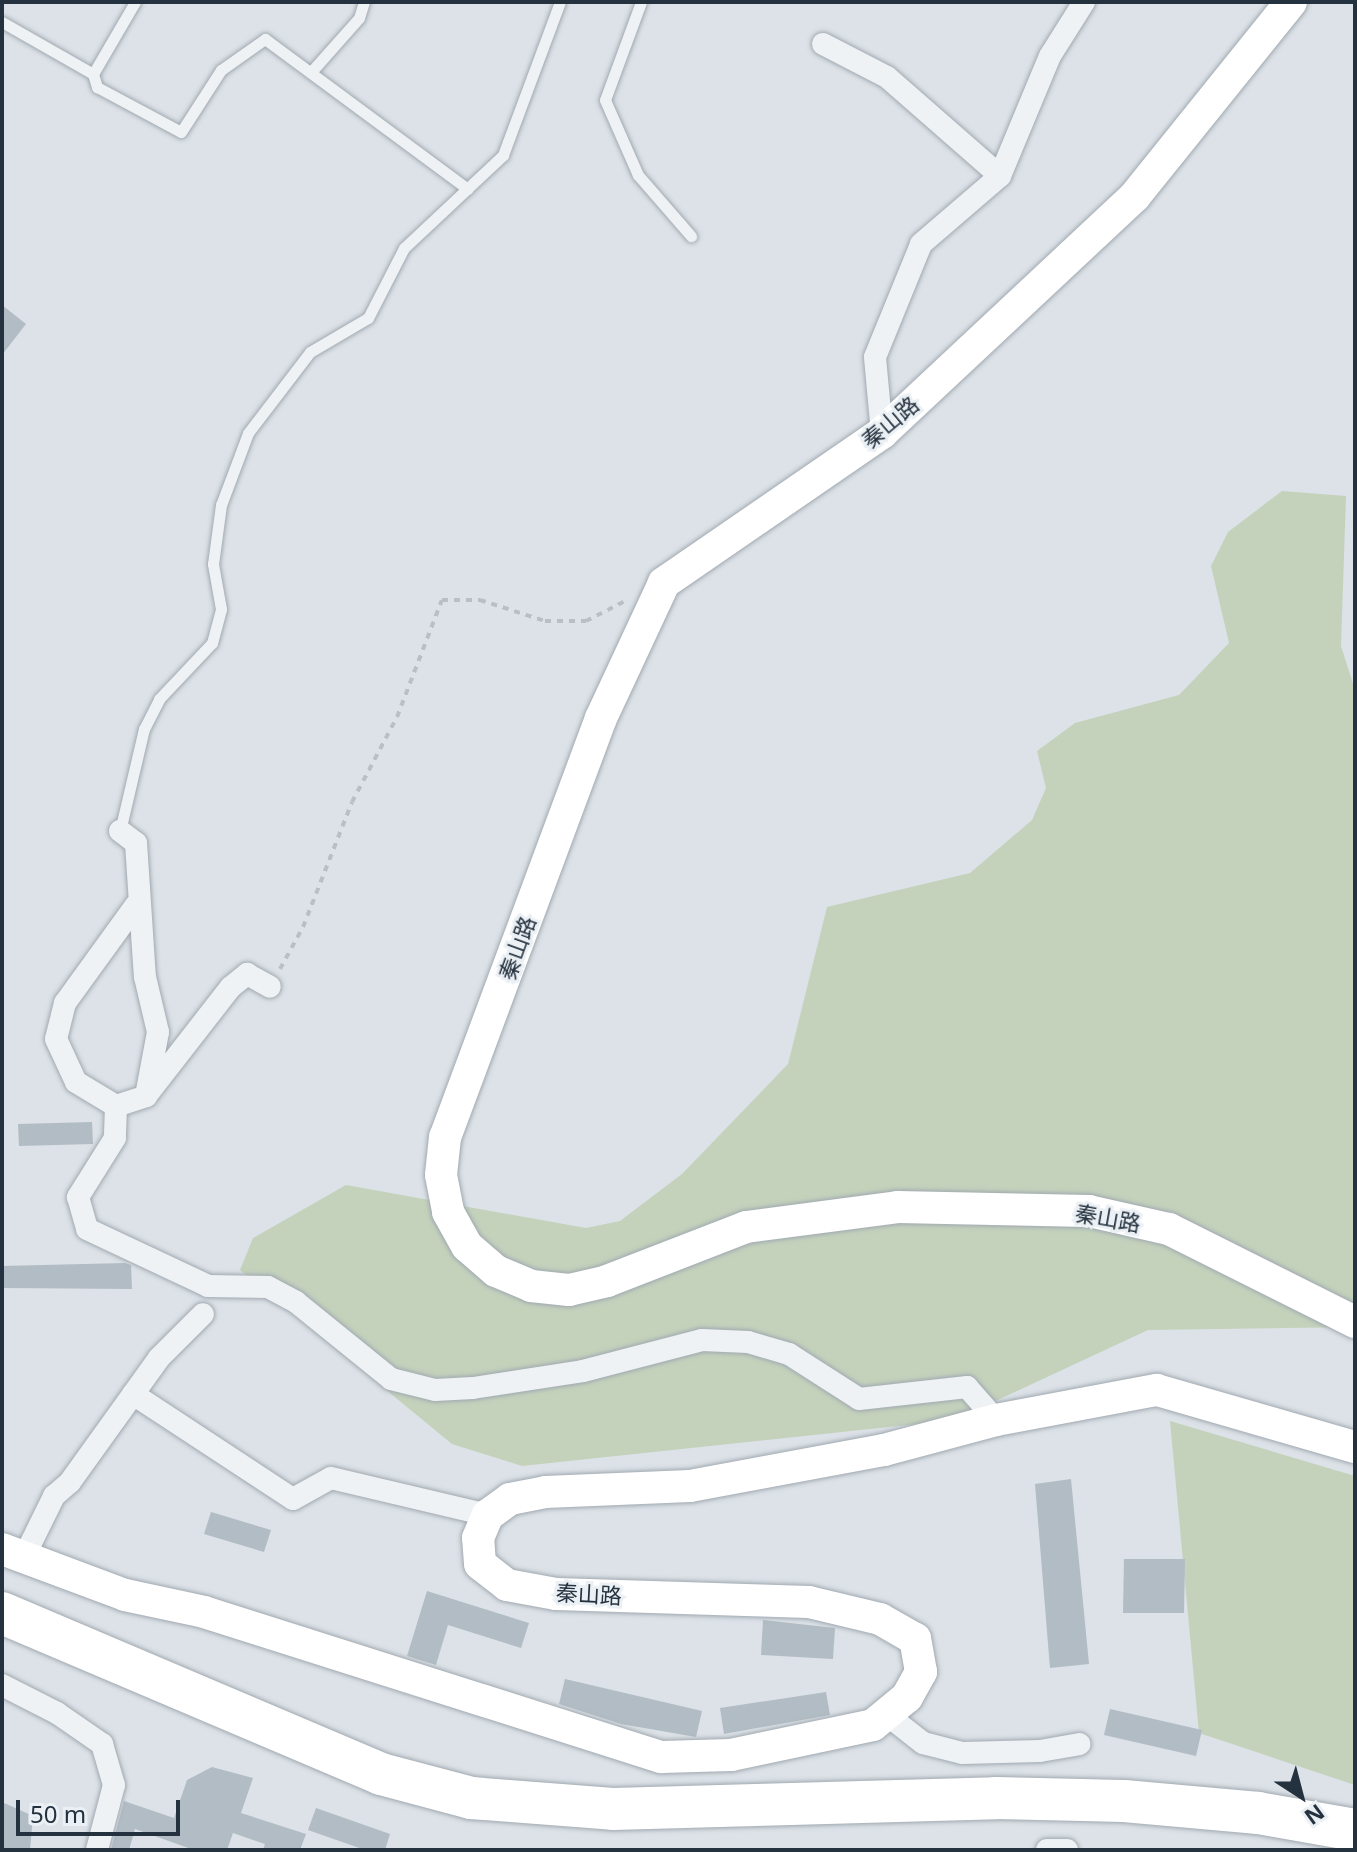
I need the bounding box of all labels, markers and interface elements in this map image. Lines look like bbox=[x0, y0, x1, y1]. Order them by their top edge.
street label: 秦山路 bbox=[856, 391, 924, 453]
street label: 秦山路 bbox=[493, 912, 541, 984]
street label: 秦山路 bbox=[1073, 1199, 1143, 1237]
street label: 秦山路 bbox=[555, 1579, 623, 1609]
north arrow bbox=[1261, 1756, 1341, 1836]
scale bar bbox=[20, 1784, 184, 1834]
text: 50 m bbox=[30, 1797, 86, 1830]
text: N bbox=[1299, 1798, 1331, 1833]

